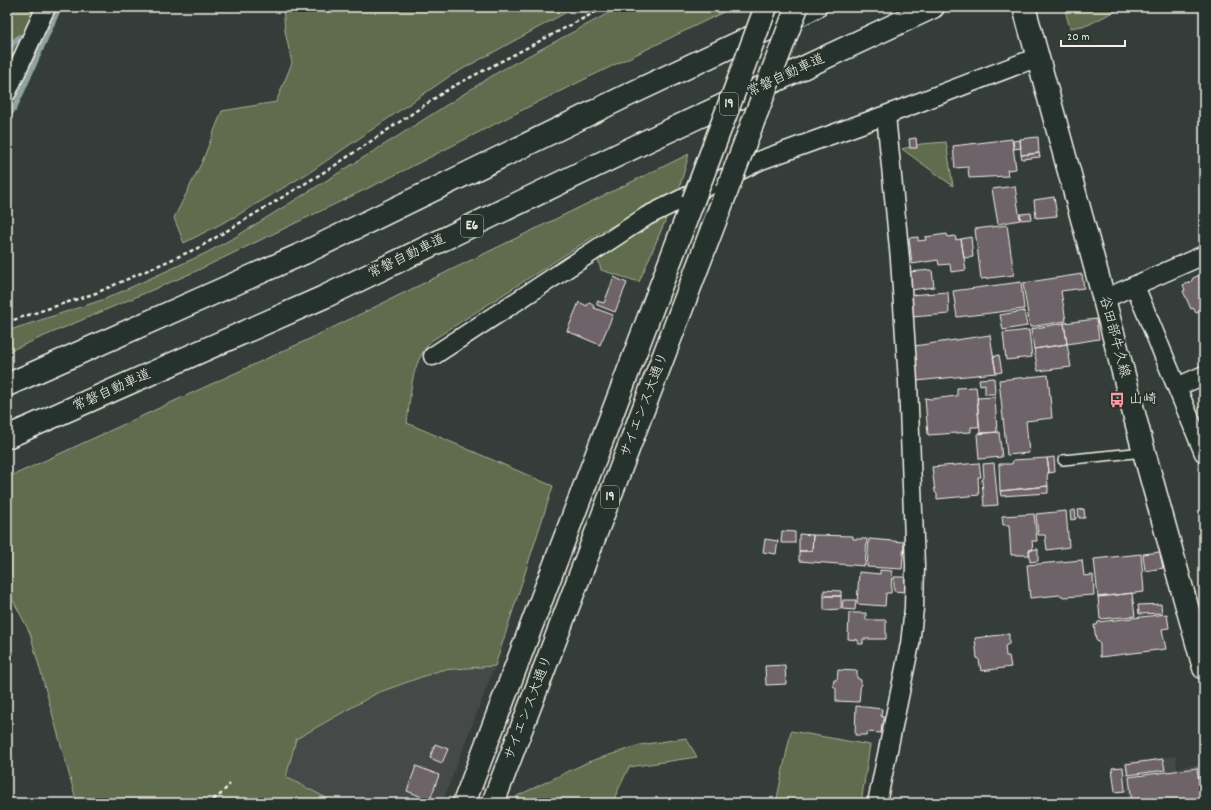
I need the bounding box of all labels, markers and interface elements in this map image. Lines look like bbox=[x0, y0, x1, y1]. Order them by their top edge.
scale bar bbox=[1061, 22, 1125, 48]
text: 20 m bbox=[1067, 29, 1090, 46]
street label: 常磐自動車道 bbox=[744, 49, 828, 103]
road number: 19 bbox=[720, 93, 738, 115]
road number: E6 bbox=[461, 215, 483, 237]
street label: 常磐自動車道 bbox=[365, 230, 449, 284]
street label: 谷田部牛久線 bbox=[1093, 294, 1135, 380]
street label: サイエンス大通り bbox=[616, 350, 674, 460]
street label: 常磐自動車道 bbox=[70, 365, 154, 417]
place label: 山崎 bbox=[1129, 390, 1157, 410]
bus stop icon: 山崎 bbox=[1108, 391, 1126, 409]
road number: 19 bbox=[601, 486, 619, 508]
street label: サイエンス大通り bbox=[500, 653, 558, 763]

